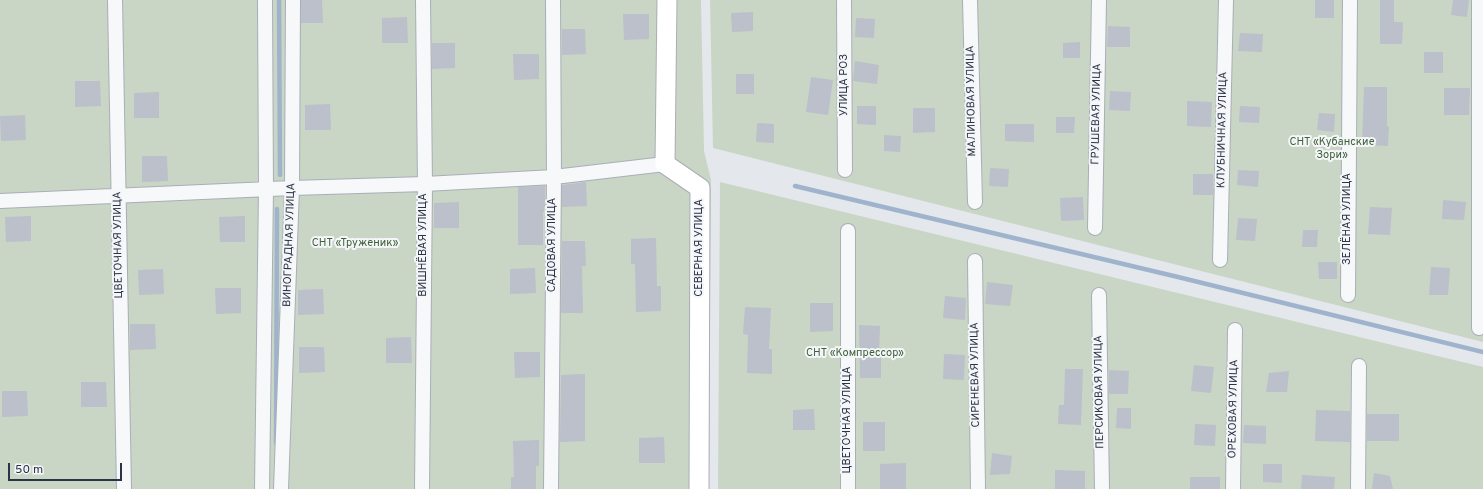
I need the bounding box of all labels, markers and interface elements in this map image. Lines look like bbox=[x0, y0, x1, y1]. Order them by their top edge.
street label: МАЛИНОВАЯ УЛИЦА bbox=[964, 45, 980, 157]
street label: УЛИЦА РОЗ bbox=[838, 54, 852, 116]
street label: ГРУШЕВАЯ УЛИЦА bbox=[1090, 63, 1104, 165]
street label: КЛУБНИЧНАЯ УЛИЦА bbox=[1215, 72, 1231, 188]
park label: СНТ «Кубанские Зори» bbox=[1289, 136, 1375, 162]
street label: ЗЕЛЁНАЯ УЛИЦА bbox=[1341, 173, 1355, 265]
street label: ВИНОГРАДНАЯ УЛИЦА bbox=[281, 183, 299, 307]
street label: ЦВЕТОЧНАЯ УЛИЦА bbox=[111, 191, 127, 299]
street label: ВИШНЁВАЯ УЛИЦА bbox=[417, 193, 431, 297]
street label: САДОВАЯ УЛИЦА bbox=[546, 198, 560, 292]
street label: СЕВЕРНАЯ УЛИЦА bbox=[693, 199, 707, 297]
park label: СНТ «Труженик» bbox=[312, 237, 398, 251]
street label: СИРЕНЕВАЯ УЛИЦА bbox=[968, 322, 984, 428]
street label: ПЕРСИКОВАЯ УЛИЦА bbox=[1092, 335, 1108, 449]
park label: СНТ «Компрессор» bbox=[806, 347, 904, 361]
street label: ОРЕХОВАЯ УЛИЦА bbox=[1227, 359, 1241, 459]
street label: ЦВЕТОЧНАЯ УЛИЦА bbox=[841, 366, 855, 474]
scale bar bbox=[10, 455, 124, 481]
text: 50 m bbox=[15, 462, 43, 478]

